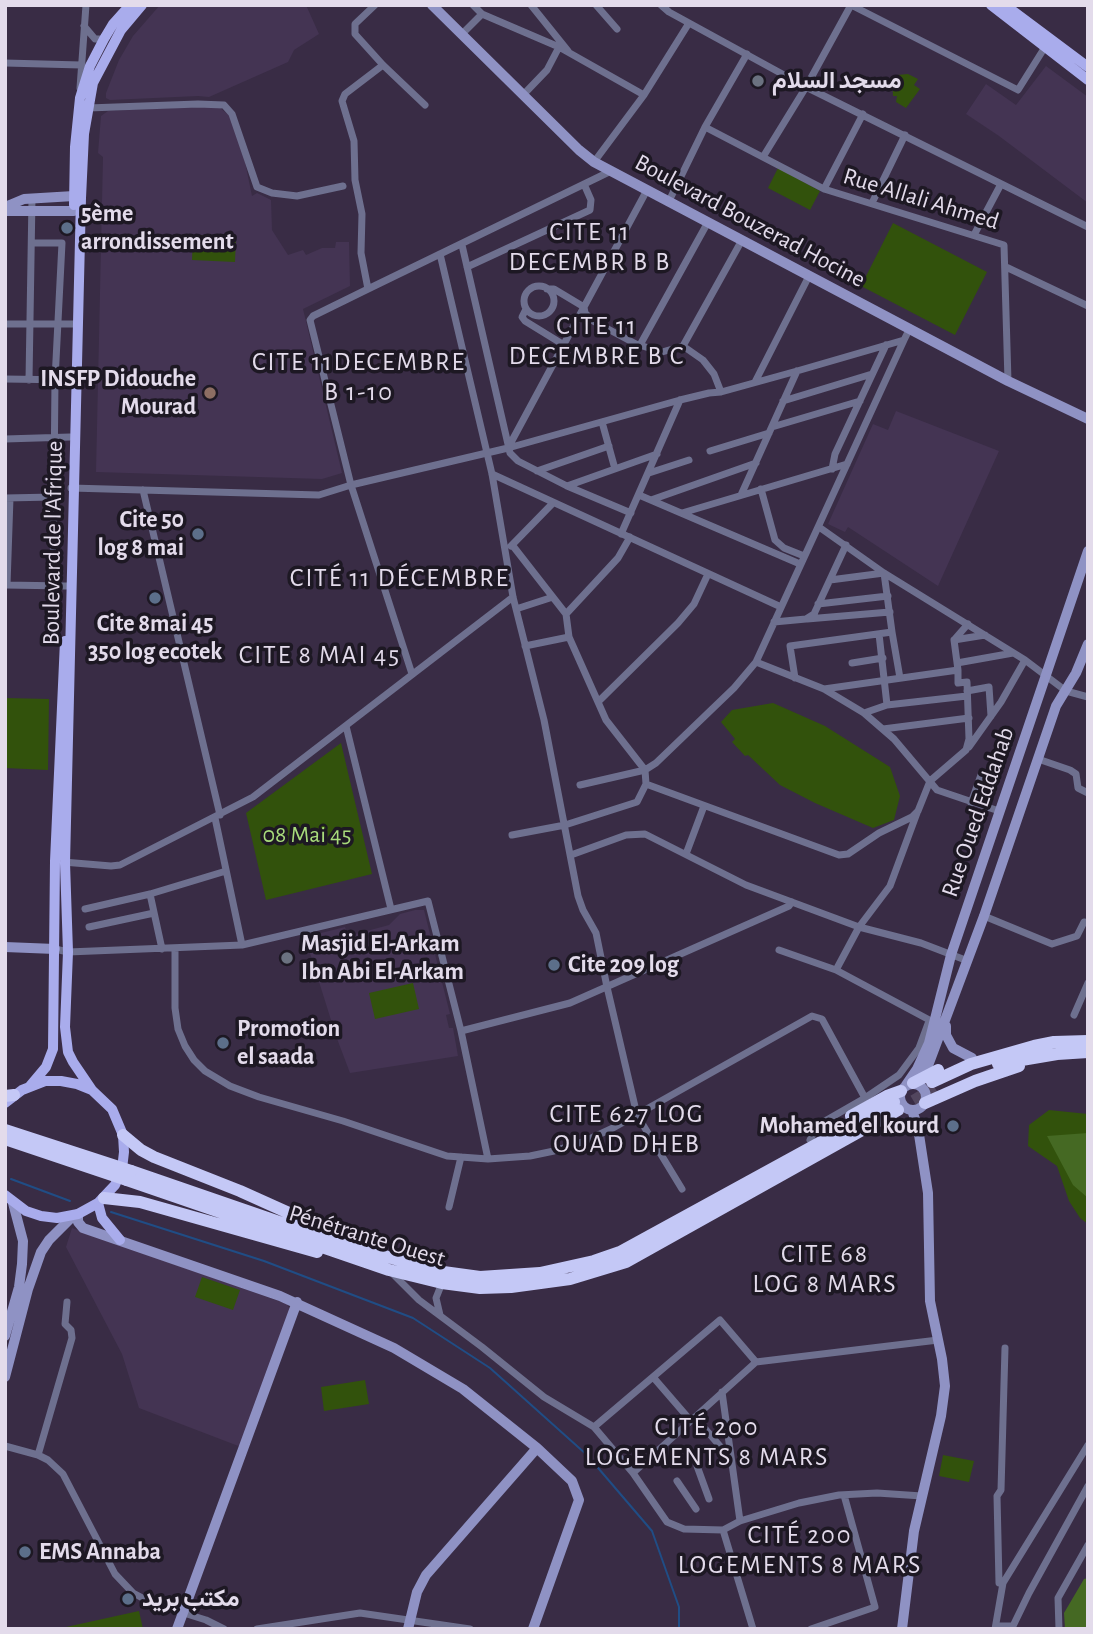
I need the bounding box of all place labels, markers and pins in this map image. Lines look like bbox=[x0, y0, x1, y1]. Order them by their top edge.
place label: مسجد السلام bbox=[772, 67, 901, 95]
marker: مسجد السلام bbox=[750, 73, 766, 89]
place label: 5ème arrondissement bbox=[81, 200, 234, 256]
marker: 5ème arrondissement bbox=[59, 220, 75, 236]
place label: INSFP Didouche Mourad bbox=[40, 365, 196, 421]
marker: INSFP Didouche Mourad bbox=[202, 385, 218, 401]
place label: Cite 50 log 8 mai bbox=[98, 506, 184, 562]
marker: Cite 50 log 8 mai bbox=[190, 526, 206, 542]
marker: Cite 8mai 45 350 log ecotek bbox=[147, 590, 163, 606]
place label: Cite 8mai 45 350 log ecotek bbox=[88, 610, 222, 666]
place label: Masjid El-Arkam Ibn Abi El-Arkam bbox=[301, 930, 464, 986]
marker: Masjid El-Arkam Ibn Abi El-Arkam bbox=[279, 950, 295, 966]
place label: Cite 209 log bbox=[568, 951, 679, 979]
marker: Cite 209 log bbox=[546, 957, 562, 973]
place label: Promotion el saada bbox=[237, 1015, 340, 1071]
marker: Promotion el saada bbox=[215, 1035, 231, 1051]
place label: Mohamed el kourd bbox=[759, 1112, 939, 1140]
marker: Mohamed el kourd bbox=[945, 1118, 961, 1134]
place label: EMS Annaba bbox=[39, 1538, 161, 1566]
marker: EMS Annaba bbox=[17, 1544, 33, 1560]
place label: مكتب بريد bbox=[142, 1585, 240, 1613]
marker: مكتب بريد bbox=[120, 1591, 136, 1607]

